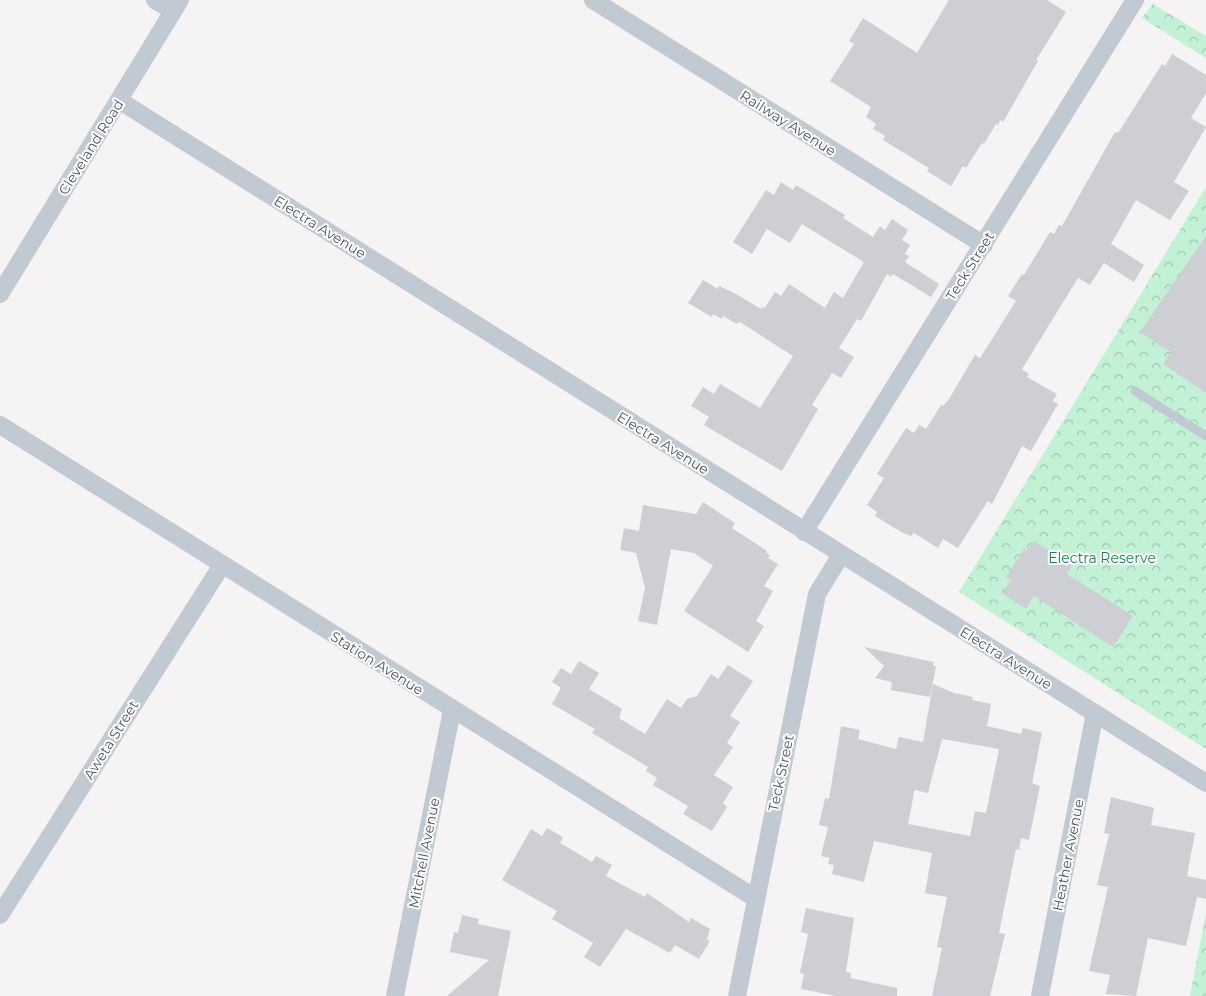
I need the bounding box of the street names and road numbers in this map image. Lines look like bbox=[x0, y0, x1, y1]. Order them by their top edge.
street label: Railway Avenue bbox=[737, 86, 839, 160]
street label: Cleveland Road bbox=[54, 96, 128, 198]
street label: Electra Avenue bbox=[271, 192, 369, 262]
street label: Teck Street bbox=[942, 228, 998, 304]
street label: Electra Avenue bbox=[614, 408, 712, 478]
street label: Electra Avenue bbox=[957, 623, 1055, 693]
street label: Station Avenue bbox=[327, 627, 427, 699]
street label: Aweta Street bbox=[80, 697, 143, 783]
street label: Teck Street bbox=[764, 733, 798, 813]
street label: Mitchell Avenue bbox=[404, 796, 444, 910]
street label: Heather Avenue bbox=[1048, 798, 1088, 912]

